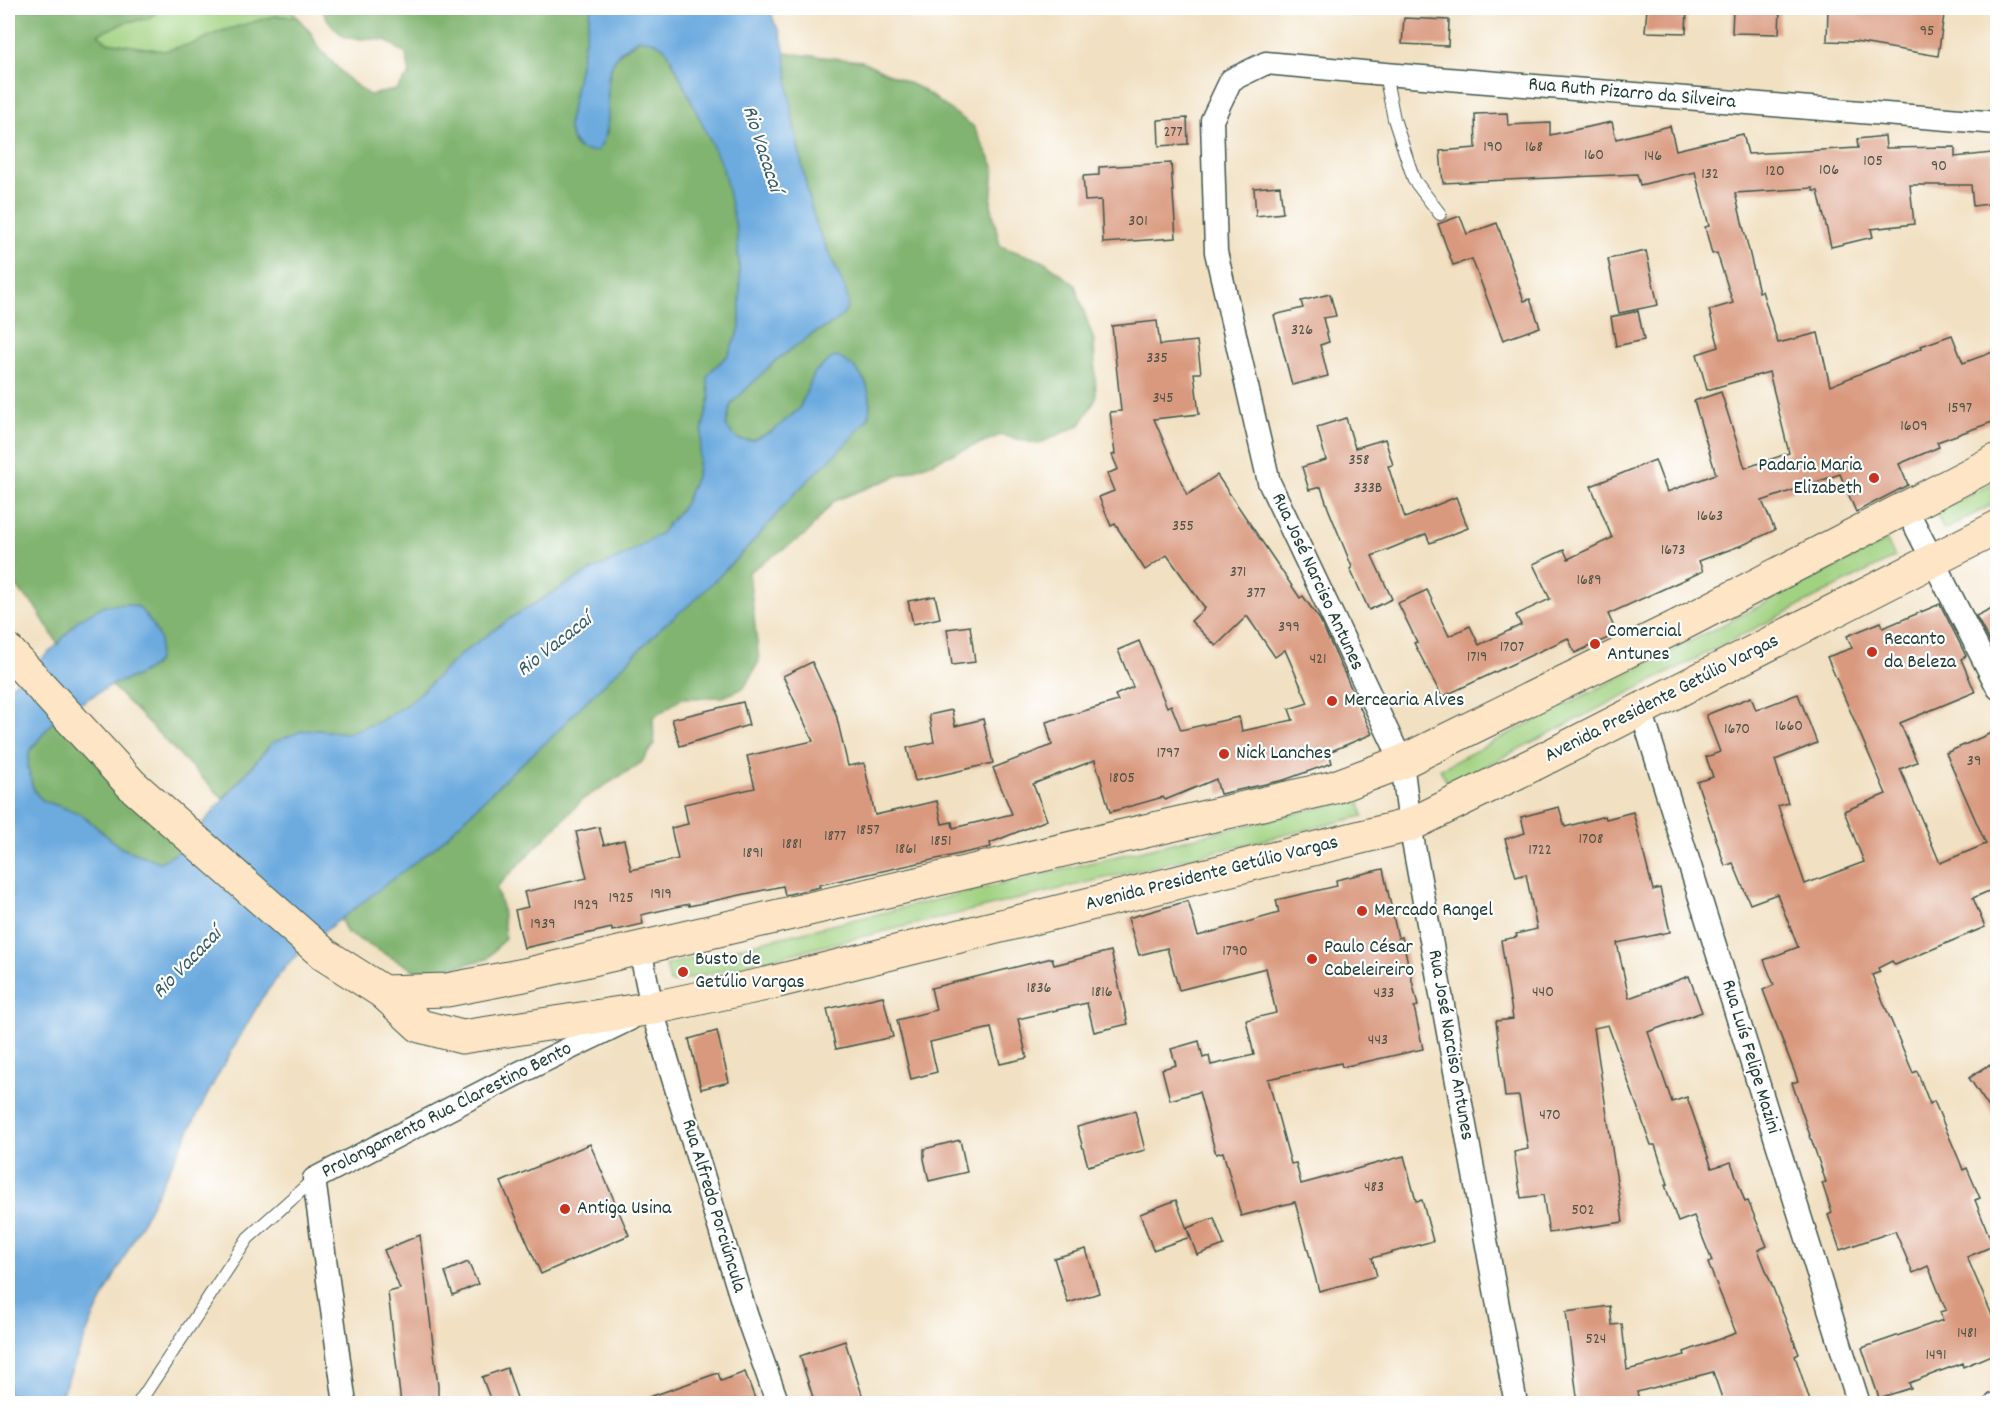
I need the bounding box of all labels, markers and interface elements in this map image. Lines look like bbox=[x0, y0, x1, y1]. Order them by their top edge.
house number: 95 bbox=[1920, 20, 1934, 43]
street label: Rua Ruth Pizarro da Silveira bbox=[1527, 71, 1737, 117]
water label: Rio Vacacaí bbox=[733, 102, 791, 201]
house number: 277 bbox=[1163, 121, 1183, 144]
house number: 190 bbox=[1483, 136, 1503, 159]
house number: 168 bbox=[1525, 136, 1543, 159]
house number: 160 bbox=[1584, 144, 1604, 167]
house number: 146 bbox=[1644, 145, 1662, 168]
house number: 105 bbox=[1863, 150, 1883, 173]
house number: 90 bbox=[1931, 155, 1947, 178]
house number: 106 bbox=[1819, 159, 1839, 182]
house number: 120 bbox=[1765, 160, 1785, 183]
house number: 132 bbox=[1701, 163, 1719, 186]
house number: 301 bbox=[1128, 210, 1148, 233]
house number: 326 bbox=[1291, 319, 1313, 342]
house number: 335 bbox=[1146, 347, 1168, 370]
house number: 345 bbox=[1152, 387, 1174, 410]
house number: 1597 bbox=[1948, 397, 1972, 420]
house number: 1609 bbox=[1900, 415, 1928, 438]
house number: 358 bbox=[1349, 449, 1369, 472]
place label: Padaria Maria Elizabeth bbox=[1758, 452, 1863, 503]
marker: Padaria Maria Elizabeth bbox=[1867, 471, 1881, 485]
house number: 333B bbox=[1354, 477, 1382, 500]
street label: Rua José Narciso Antunes bbox=[1264, 489, 1370, 675]
house number: 1663 bbox=[1697, 505, 1723, 528]
house number: 355 bbox=[1172, 515, 1194, 538]
house number: 1673 bbox=[1661, 539, 1685, 562]
house number: 371 bbox=[1230, 561, 1246, 584]
house number: 1689 bbox=[1576, 569, 1602, 592]
house number: 377 bbox=[1246, 582, 1266, 605]
water label: Rio Vacacaí bbox=[511, 604, 603, 685]
house number: 399 bbox=[1278, 616, 1300, 639]
place label: Comercial Antunes bbox=[1607, 618, 1682, 669]
place label: Recanto da Beleza bbox=[1884, 626, 1957, 677]
street label: Avenida Presidente Getúlio Vargas bbox=[1540, 628, 1784, 770]
house number: 1707 bbox=[1500, 636, 1524, 659]
marker: Comercial Antunes bbox=[1588, 637, 1602, 651]
marker: Recanto da Beleza bbox=[1865, 645, 1879, 659]
house number: 1719 bbox=[1467, 646, 1487, 669]
house number: 421 bbox=[1309, 648, 1327, 671]
place label: Mercearia Alves bbox=[1344, 687, 1464, 715]
marker: Mercearia Alves bbox=[1325, 694, 1339, 708]
house number: 1660 bbox=[1775, 715, 1803, 738]
house number: 1670 bbox=[1724, 718, 1750, 741]
place label: Nick Lanches bbox=[1236, 740, 1332, 768]
house number: 1797 bbox=[1156, 742, 1180, 765]
marker: Nick Lanches bbox=[1217, 747, 1231, 761]
house number: 39 bbox=[1967, 750, 1981, 773]
house number: 1805 bbox=[1109, 767, 1135, 790]
house number: 1857 bbox=[856, 819, 880, 842]
house number: 1877 bbox=[824, 825, 846, 848]
house number: 1708 bbox=[1579, 828, 1603, 851]
street label: Avenida Presidente Getúlio Vargas bbox=[1083, 829, 1341, 919]
house number: 1851 bbox=[931, 830, 951, 853]
house number: 1881 bbox=[782, 833, 802, 856]
house number: 1861 bbox=[895, 838, 917, 861]
house number: 1722 bbox=[1528, 839, 1552, 862]
house number: 1891 bbox=[743, 842, 763, 865]
house number: 1919 bbox=[650, 883, 672, 906]
house number: 1925 bbox=[608, 887, 634, 910]
house number: 1929 bbox=[573, 894, 599, 917]
place label: Mercado Rangel bbox=[1374, 897, 1493, 925]
marker: Mercado Rangel bbox=[1355, 904, 1369, 918]
house number: 1939 bbox=[530, 913, 556, 936]
water label: Rio Vacacaí bbox=[146, 918, 233, 1006]
place label: Paulo César Cabeleireiro bbox=[1324, 934, 1414, 985]
house number: 1790 bbox=[1222, 940, 1248, 963]
place label: Busto de Getúlio Vargas bbox=[695, 946, 805, 997]
street label: Rua José Narciso Antunes bbox=[1419, 948, 1481, 1142]
marker: Paulo César Cabeleireiro bbox=[1305, 952, 1319, 966]
marker: Busto de Getúlio Vargas bbox=[676, 965, 690, 979]
street label: Rua Luís Felipe Mazini bbox=[1713, 976, 1787, 1138]
house number: 1836 bbox=[1027, 977, 1052, 1000]
house number: 1816 bbox=[1091, 981, 1113, 1004]
house number: 440 bbox=[1532, 981, 1554, 1004]
house number: 433 bbox=[1374, 982, 1394, 1005]
house number: 443 bbox=[1368, 1029, 1388, 1052]
street label: Prolongamento Rua Clarestino Bento bbox=[317, 1035, 577, 1186]
house number: 470 bbox=[1539, 1104, 1561, 1127]
street label: Rua Alfredo Porciúncula bbox=[673, 1116, 753, 1297]
house number: 483 bbox=[1364, 1176, 1384, 1199]
place label: Antiga Usina bbox=[577, 1195, 672, 1223]
house number: 502 bbox=[1571, 1199, 1595, 1222]
marker: Antiga Usina bbox=[558, 1202, 572, 1216]
house number: 1481 bbox=[1957, 1322, 1977, 1345]
house number: 524 bbox=[1585, 1328, 1607, 1351]
house number: 1491 bbox=[1926, 1344, 1946, 1367]

